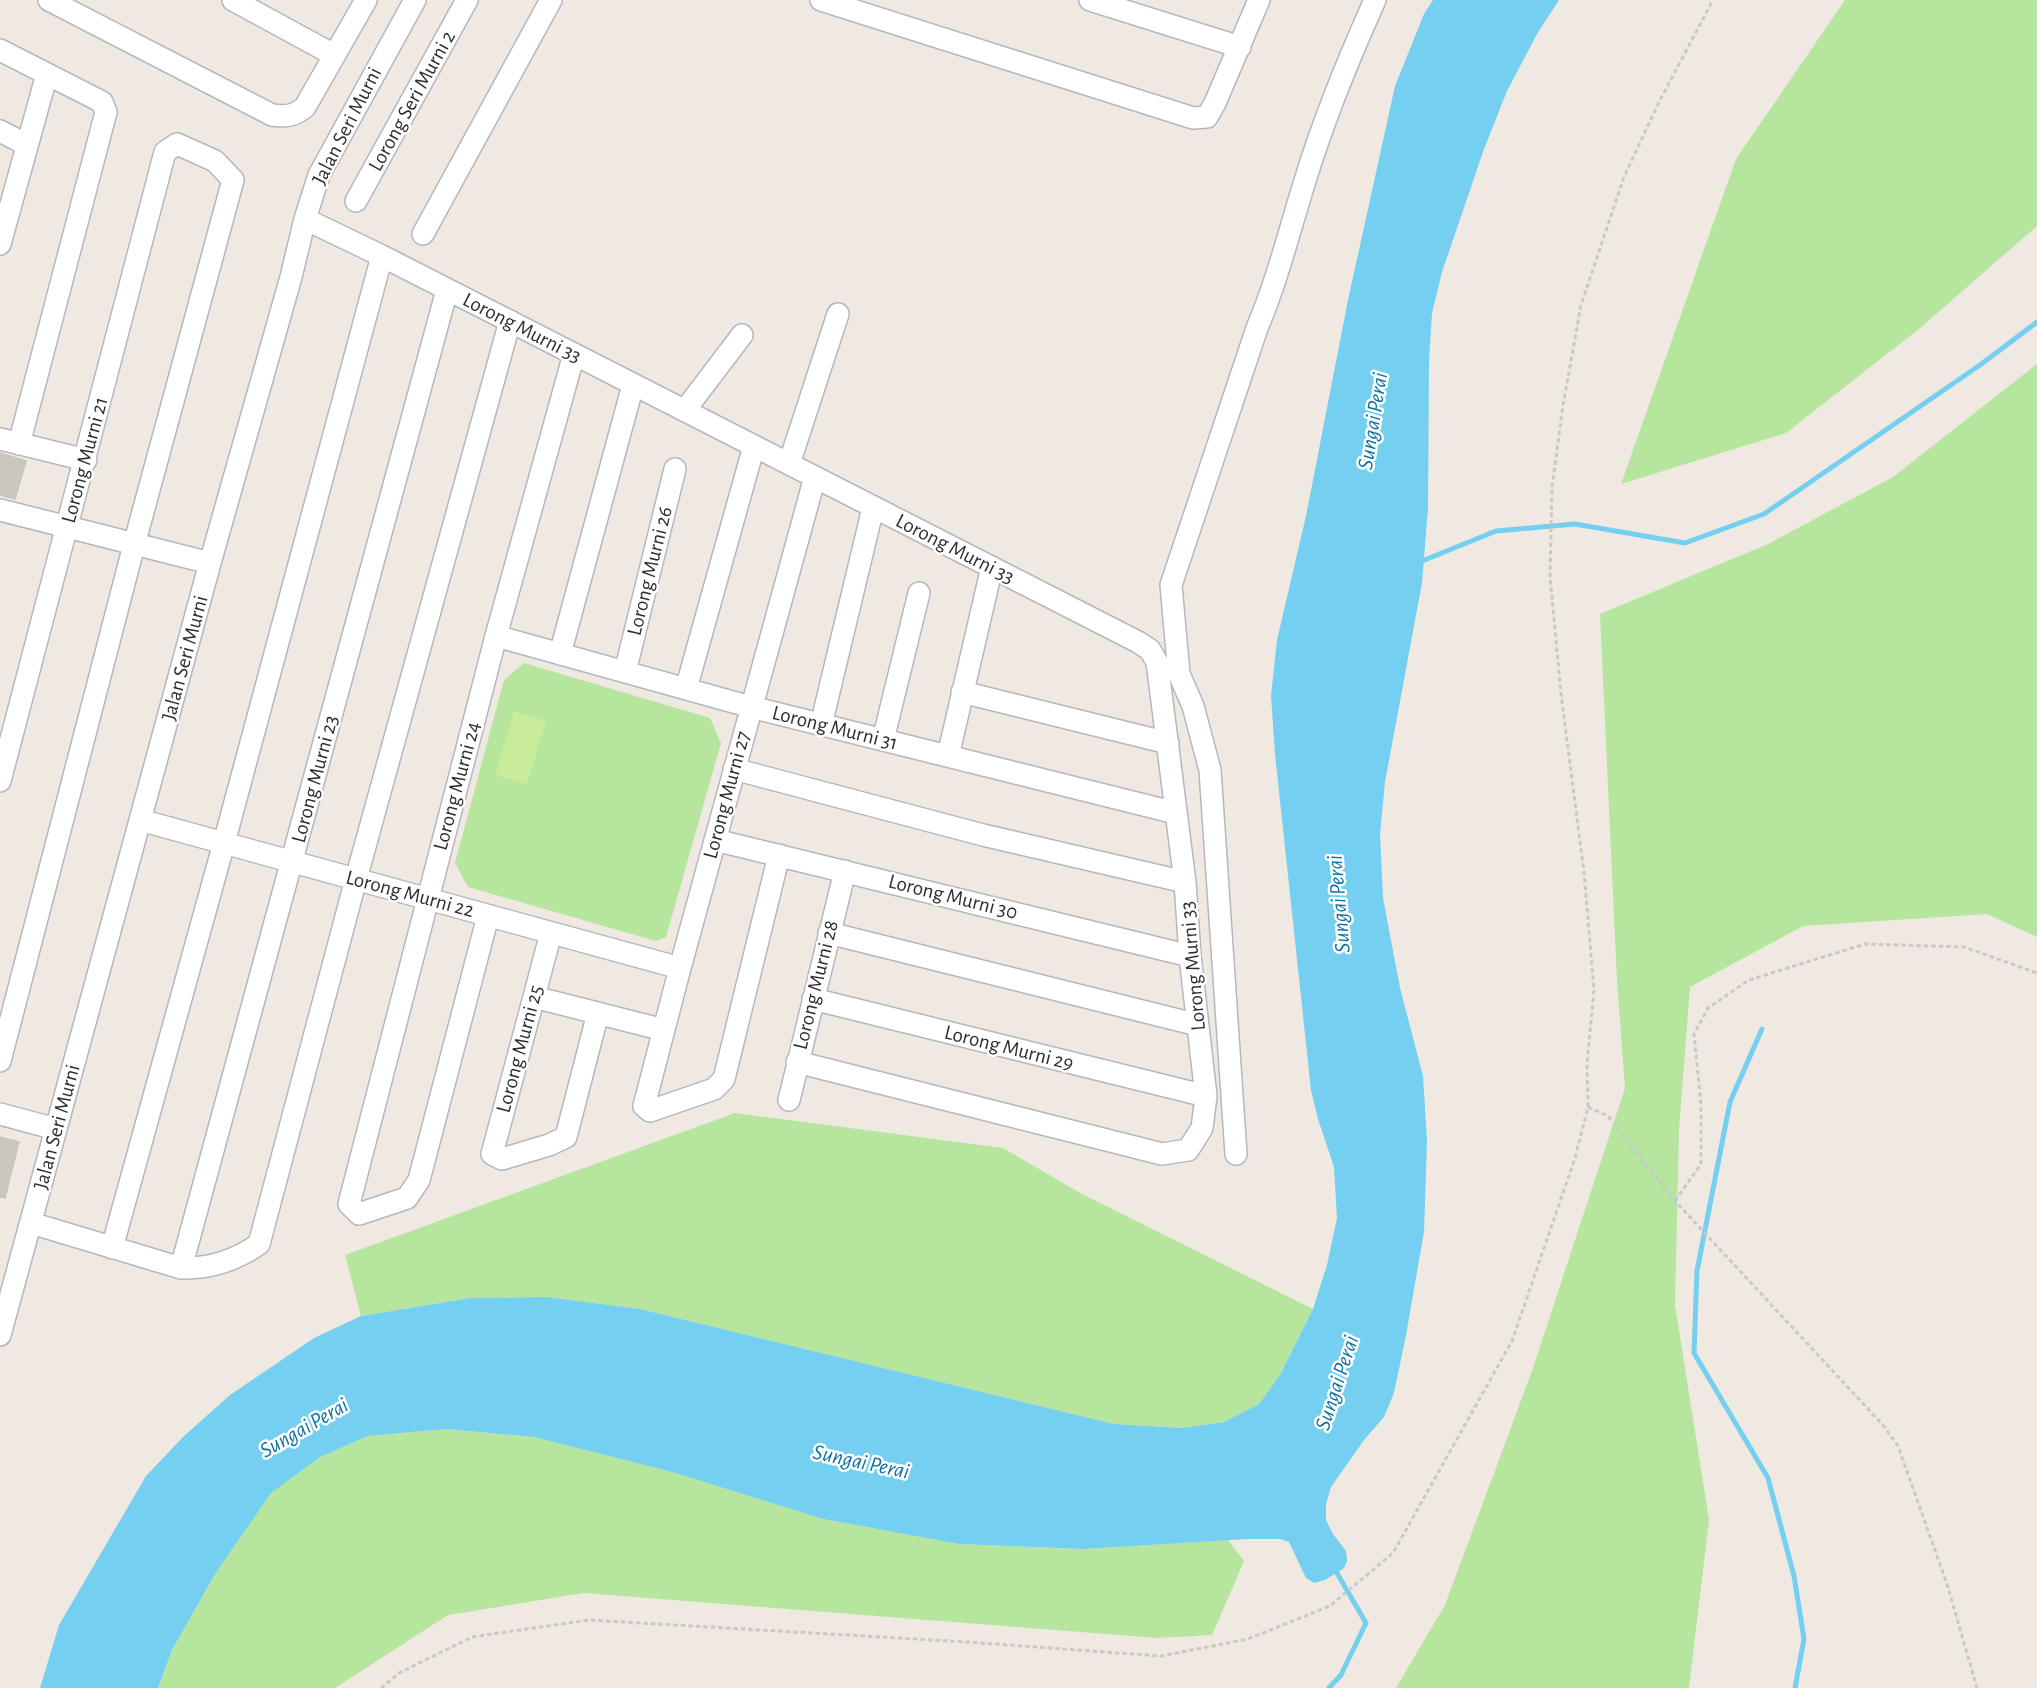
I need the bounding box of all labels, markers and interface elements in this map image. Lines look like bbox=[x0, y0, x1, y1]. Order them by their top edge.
street label: Lorong Seri Murni 2 bbox=[363, 26, 461, 176]
street label: Jalan Seri Murni bbox=[307, 63, 387, 189]
street label: Lorong Murni 33 bbox=[458, 287, 586, 369]
water label: Sungai Perai bbox=[1352, 371, 1394, 471]
street label: Lorong Murni 21 bbox=[56, 394, 114, 526]
street label: Lorong Murni 26 bbox=[622, 504, 678, 638]
street label: Lorong Murni 33 bbox=[891, 508, 1019, 590]
street label: Jalan Seri Murni bbox=[156, 593, 214, 723]
street label: Lorong Murni 31 bbox=[770, 700, 900, 756]
street label: Lorong Murni 23 bbox=[286, 712, 344, 846]
street label: Lorong Murni 24 bbox=[428, 719, 486, 853]
street label: Lorong Murni 27 bbox=[698, 728, 756, 862]
water label: Sungai Perai bbox=[1322, 854, 1356, 954]
street label: Lorong Murni 22 bbox=[343, 865, 477, 923]
street label: Lorong Murni 30 bbox=[886, 869, 1020, 925]
street label: Lorong Murni 33 bbox=[1175, 900, 1211, 1032]
street label: Lorong Murni 28 bbox=[788, 918, 844, 1052]
street label: Lorong Murni 25 bbox=[491, 982, 549, 1116]
street label: Lorong Murni 29 bbox=[942, 1020, 1076, 1076]
street label: Jalan Seri Murni bbox=[28, 1062, 86, 1192]
water label: Sungai Perai bbox=[1309, 1332, 1365, 1434]
water label: Sungai Perai bbox=[255, 1392, 353, 1464]
water label: Sungai Perai bbox=[810, 1439, 912, 1485]

